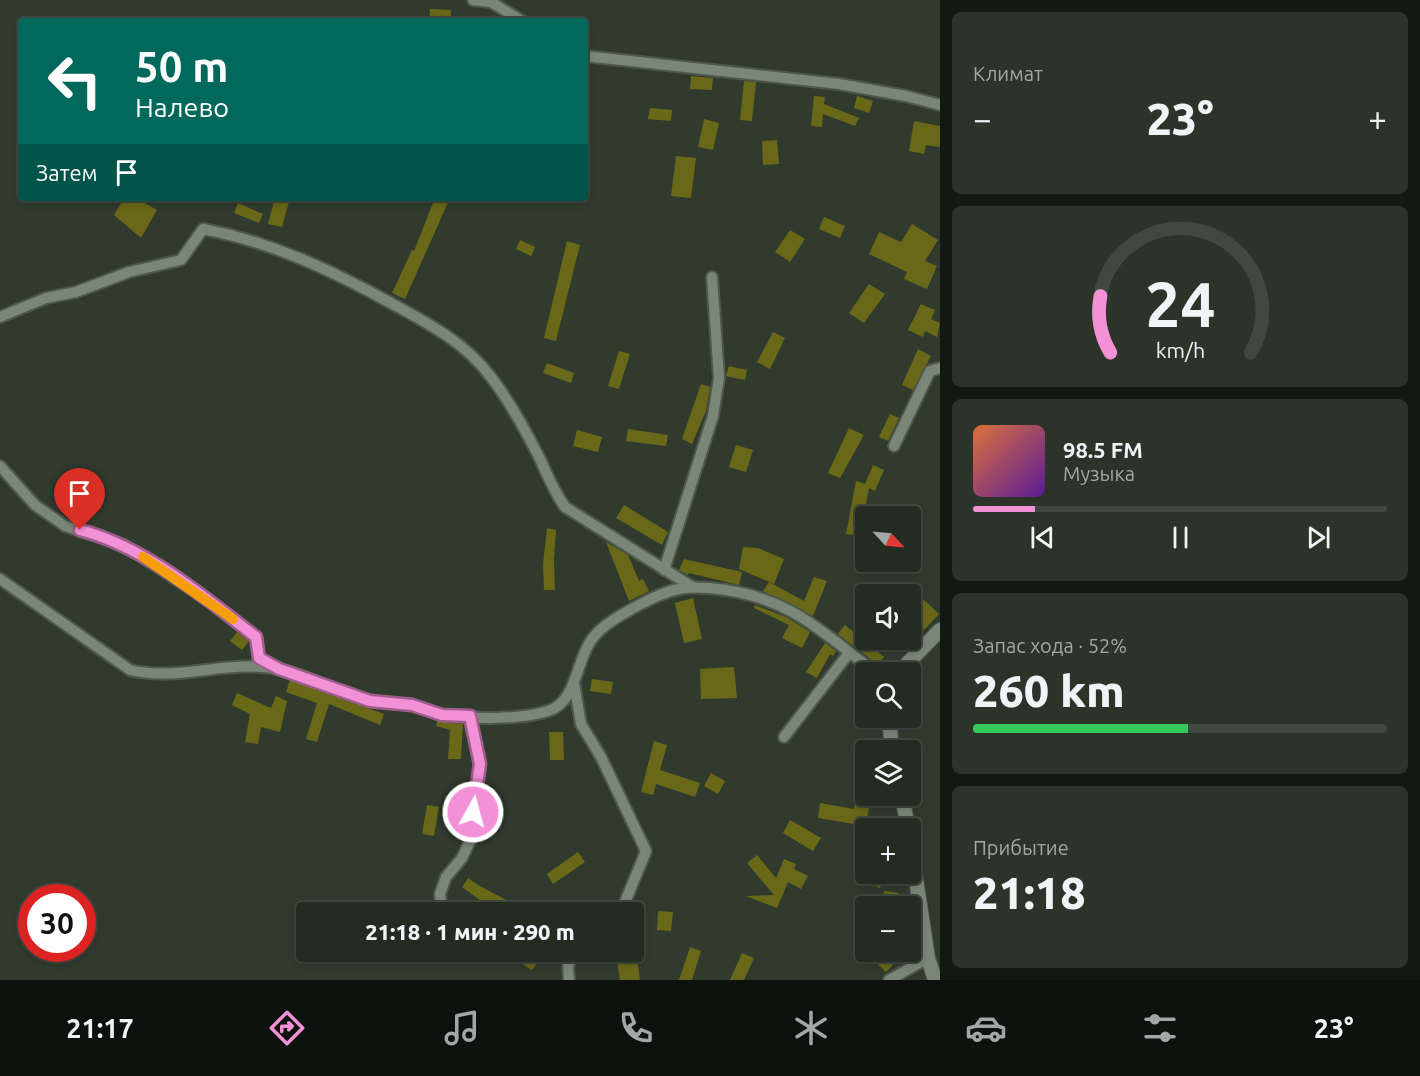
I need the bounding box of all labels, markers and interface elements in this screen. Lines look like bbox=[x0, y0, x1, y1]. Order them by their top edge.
icon: left bbox=[36, 42, 114, 120]
text: 50 m bbox=[135, 43, 229, 90]
text: Климат bbox=[973, 62, 1043, 85]
text: Налево bbox=[135, 92, 229, 122]
text: 23° bbox=[1146, 93, 1214, 144]
text: − bbox=[973, 100, 992, 137]
text: + bbox=[1368, 100, 1387, 137]
icon: arrive bbox=[110, 156, 143, 189]
text: Затем bbox=[36, 160, 98, 185]
text: 24 bbox=[1145, 270, 1215, 340]
text: km/h bbox=[1155, 339, 1205, 363]
text: 98.5 FM bbox=[1063, 437, 1143, 462]
text: Музыка bbox=[1063, 462, 1135, 485]
pin bbox=[54, 468, 105, 530]
icon: arrive bbox=[63, 477, 96, 510]
north arrow bbox=[855, 506, 921, 572]
map controls bbox=[855, 506, 921, 962]
icon: previous bbox=[1026, 521, 1059, 554]
icon: pause bbox=[1164, 521, 1197, 554]
icon: next bbox=[1302, 521, 1335, 554]
button: sound bbox=[855, 584, 921, 650]
text: Запас хода · 52% bbox=[973, 634, 1127, 657]
button: search bbox=[855, 662, 921, 728]
text: 260 km bbox=[973, 665, 1125, 716]
button: layers bbox=[855, 740, 921, 806]
position arrow bbox=[441, 780, 505, 844]
button: + bbox=[855, 818, 921, 884]
text: Прибытие bbox=[973, 836, 1069, 859]
text: 21:18 bbox=[973, 867, 1086, 918]
speed limit sign: 30 bbox=[18, 884, 96, 962]
button: − bbox=[855, 896, 921, 962]
text: 21:18 · 1 мин · 290 m bbox=[365, 919, 575, 944]
icon: directions bbox=[266, 1007, 308, 1049]
icon: music bbox=[441, 1007, 483, 1049]
icon: phone bbox=[615, 1007, 657, 1049]
icon: climate bbox=[790, 1007, 832, 1049]
icon: car bbox=[965, 1007, 1007, 1049]
icon: filters bbox=[1139, 1007, 1181, 1049]
text: 21:17 bbox=[66, 1013, 134, 1043]
text: 23° bbox=[1314, 1013, 1354, 1043]

